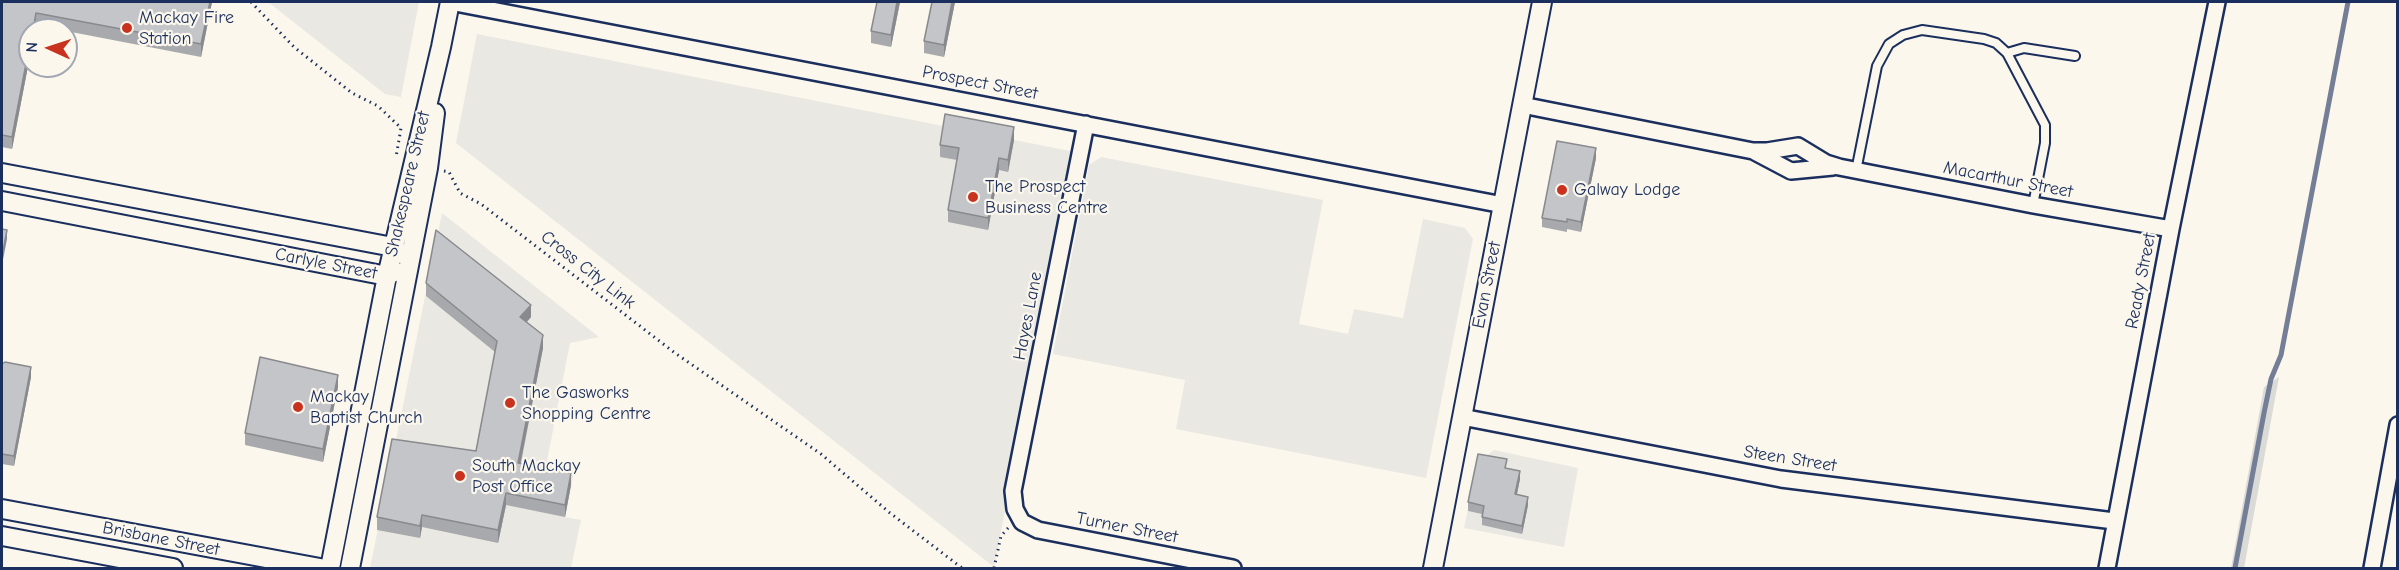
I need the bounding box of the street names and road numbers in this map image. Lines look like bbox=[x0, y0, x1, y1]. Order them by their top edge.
street label: Prospect Street bbox=[920, 61, 1040, 105]
street label: Shakespeare Street bbox=[381, 109, 435, 259]
street label: Macarthur Street bbox=[1941, 157, 2075, 203]
street label: Cross City Link bbox=[536, 226, 640, 314]
street label: Ready Street bbox=[2121, 231, 2161, 331]
street label: Evan Street bbox=[1468, 240, 1506, 330]
street label: Carlyle Street bbox=[273, 244, 379, 284]
street label: Hayes Lane bbox=[1009, 270, 1047, 362]
street label: Steen Street bbox=[1742, 441, 1838, 477]
street label: Turner Street bbox=[1074, 508, 1180, 548]
street label: Brisbane Street bbox=[101, 517, 221, 561]

